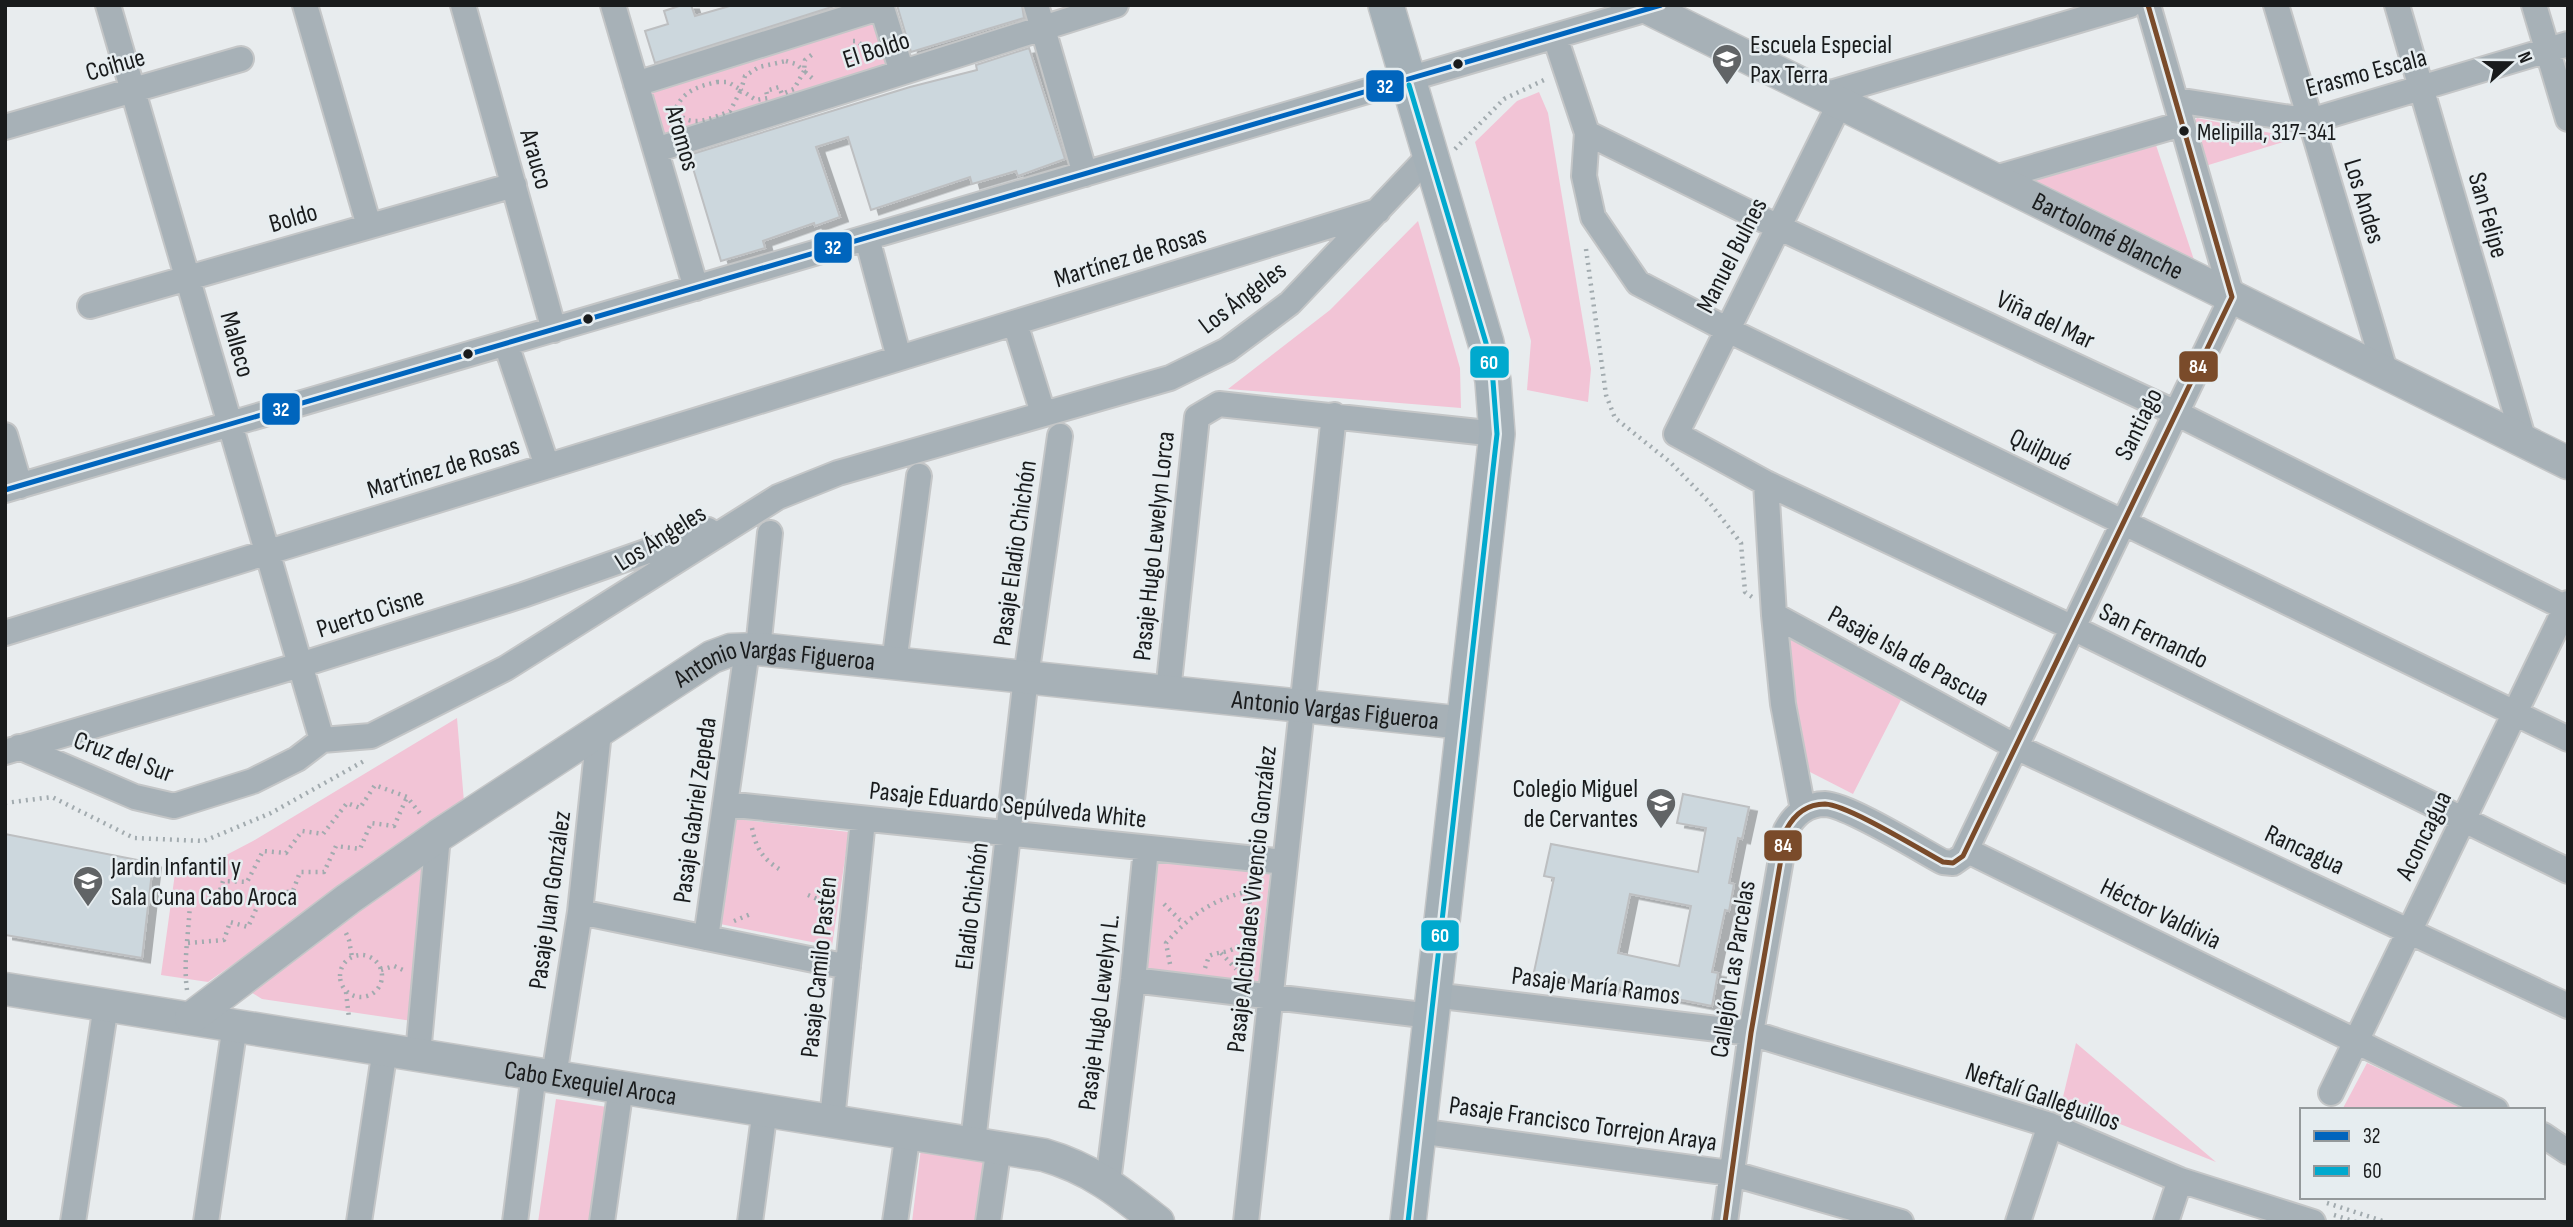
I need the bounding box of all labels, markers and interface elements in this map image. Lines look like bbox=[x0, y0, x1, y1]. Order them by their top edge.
street label: El Boldo bbox=[839, 25, 914, 76]
north arrow bbox=[2475, 28, 2545, 98]
place label: Escuela Especial Pax Terra bbox=[1750, 30, 1892, 91]
street label: Coihue bbox=[82, 42, 149, 89]
school or university icon: Escuela Especial Pax Terra bbox=[1710, 42, 1744, 86]
street label: Erasmo Escala bbox=[2303, 42, 2430, 104]
text: N bbox=[2512, 49, 2537, 66]
unlabelled marker bbox=[1451, 57, 1465, 71]
line badge: 32 bbox=[1365, 69, 1405, 103]
text: 32 bbox=[1377, 76, 1393, 99]
street label: Aromos bbox=[657, 101, 706, 175]
place label: Melipilla, 317-341 bbox=[2197, 118, 2336, 147]
marker: Melipilla, 317-341 bbox=[2177, 124, 2191, 138]
street label: Arauco bbox=[512, 125, 559, 193]
street label: Los Andes bbox=[2336, 155, 2391, 248]
street label: San Felipe bbox=[2461, 169, 2515, 262]
street label: Bartolomé Blanche bbox=[2027, 187, 2188, 287]
street label: Manuel Bulnes bbox=[1690, 193, 1775, 318]
street label: Boldo bbox=[266, 197, 321, 240]
street label: Martínez de Rosas bbox=[1051, 220, 1210, 295]
line badge: 32 bbox=[813, 231, 853, 264]
text: 32 bbox=[825, 237, 841, 260]
street label: Los Ángeles bbox=[1193, 255, 1293, 341]
street label: Viña del Mar bbox=[1991, 284, 2100, 357]
street label: Malleco bbox=[212, 308, 261, 381]
unlabelled marker bbox=[581, 312, 595, 326]
line badge: 60 bbox=[1469, 345, 1510, 379]
unlabelled marker bbox=[461, 347, 475, 361]
line badge: 84 bbox=[2178, 350, 2219, 383]
text: 60 bbox=[1480, 352, 1498, 375]
text: 84 bbox=[2189, 356, 2207, 379]
street label: Santiago bbox=[2109, 384, 2170, 466]
line badge: 32 bbox=[261, 392, 301, 426]
text: 32 bbox=[273, 399, 289, 422]
street label: Quilpué bbox=[2004, 422, 2077, 479]
street label: Pasaje Hugo Lewelyn Lorca bbox=[1127, 430, 1182, 662]
street label: Martínez de Rosas bbox=[364, 431, 523, 506]
street label: Pasaje Eladio Chichón bbox=[987, 458, 1044, 648]
street label: Los Ángeles bbox=[609, 498, 712, 578]
street label: Puerto Cisne bbox=[313, 582, 428, 645]
street label: San Fernando bbox=[2094, 597, 2213, 676]
street label: Pasaje Isla de Pascua bbox=[1822, 599, 1994, 713]
street label: Antonio Vargas Figueroa bbox=[667, 635, 877, 695]
street label: Antonio Vargas Figueroa bbox=[1229, 685, 1440, 737]
street label: Pasaje Gabriel Zepeda bbox=[667, 715, 724, 905]
street label: Cruz del Sur bbox=[69, 725, 178, 790]
street label: Pasaje Alcibiades Vivencio González bbox=[1221, 744, 1284, 1054]
place label: Colegio Miguel de Cervantes bbox=[1513, 774, 1638, 835]
street label: Pasaje Eduardo Sepúlveda White bbox=[868, 776, 1148, 835]
school or university icon: Colegio Miguel de Cervantes bbox=[1644, 786, 1678, 830]
street label: Aconcagua bbox=[2389, 786, 2459, 886]
street label: Pasaje Juan González bbox=[523, 809, 578, 991]
street label: Rancagua bbox=[2260, 819, 2349, 882]
line badge: 84 bbox=[1763, 829, 1803, 862]
text: 84 bbox=[1774, 835, 1792, 858]
street label: Eladio Chichón bbox=[949, 841, 996, 972]
place label: Jardin Infantil y Sala Cuna Cabo Aroca bbox=[110, 852, 297, 913]
school or university icon: Jardin Infantil y Sala Cuna Cabo Aroca bbox=[71, 864, 105, 908]
street label: Héctor Valdivia bbox=[2095, 872, 2226, 957]
street label: Pasaje Camilo Pastén bbox=[795, 875, 844, 1059]
street label: Callejón Las Parcelas bbox=[1704, 879, 1763, 1060]
street label: Pasaje Hugo Lewelyn L. bbox=[1072, 912, 1127, 1112]
line badge: 60 bbox=[1420, 919, 1460, 952]
text: 60 bbox=[1431, 925, 1449, 948]
street label: Pasaje María Ramos bbox=[1510, 961, 1682, 1012]
street label: Cabo Exequiel Aroca bbox=[502, 1055, 679, 1113]
street label: Neftalí Galleguillos bbox=[1961, 1056, 2124, 1138]
street label: Pasaje Francisco Torrejon Araya bbox=[1447, 1090, 1719, 1159]
legend bbox=[2300, 1108, 2545, 1199]
text: 32 bbox=[2363, 1124, 2380, 1149]
text: 60 bbox=[2363, 1159, 2382, 1184]

